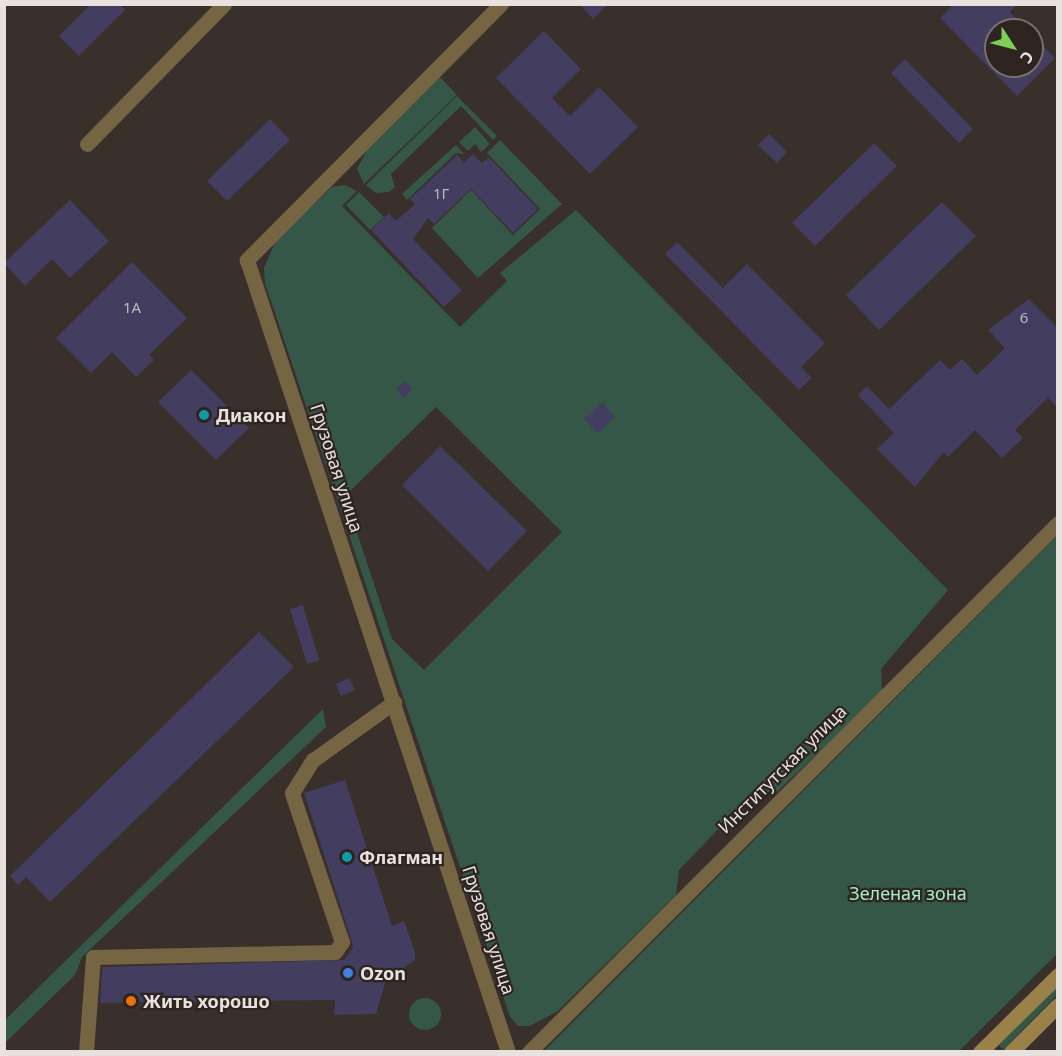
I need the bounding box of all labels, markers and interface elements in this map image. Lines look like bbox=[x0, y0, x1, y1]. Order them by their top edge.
north arrow bbox=[984, 18, 1044, 78]
text: С bbox=[1015, 47, 1039, 68]
house number: 1Г bbox=[433, 185, 449, 203]
house number: 1А bbox=[123, 299, 141, 317]
house number: 6 bbox=[1020, 309, 1028, 327]
street label: Грузовая улица bbox=[306, 401, 368, 535]
place label: Диакон bbox=[216, 404, 287, 426]
marker: Диакон bbox=[197, 408, 211, 422]
street label: Институтская улица bbox=[713, 700, 851, 838]
place label: Флагман bbox=[359, 846, 443, 868]
marker: Флагман bbox=[340, 850, 354, 864]
street label: Грузовая улица bbox=[458, 863, 520, 997]
park label: Зеленая зона bbox=[849, 882, 967, 904]
place label: Ozon bbox=[360, 962, 406, 984]
marker: Ozon bbox=[341, 966, 355, 980]
place label: Жить хорошо bbox=[143, 990, 270, 1012]
marker: Жить хорошо bbox=[124, 994, 138, 1008]

